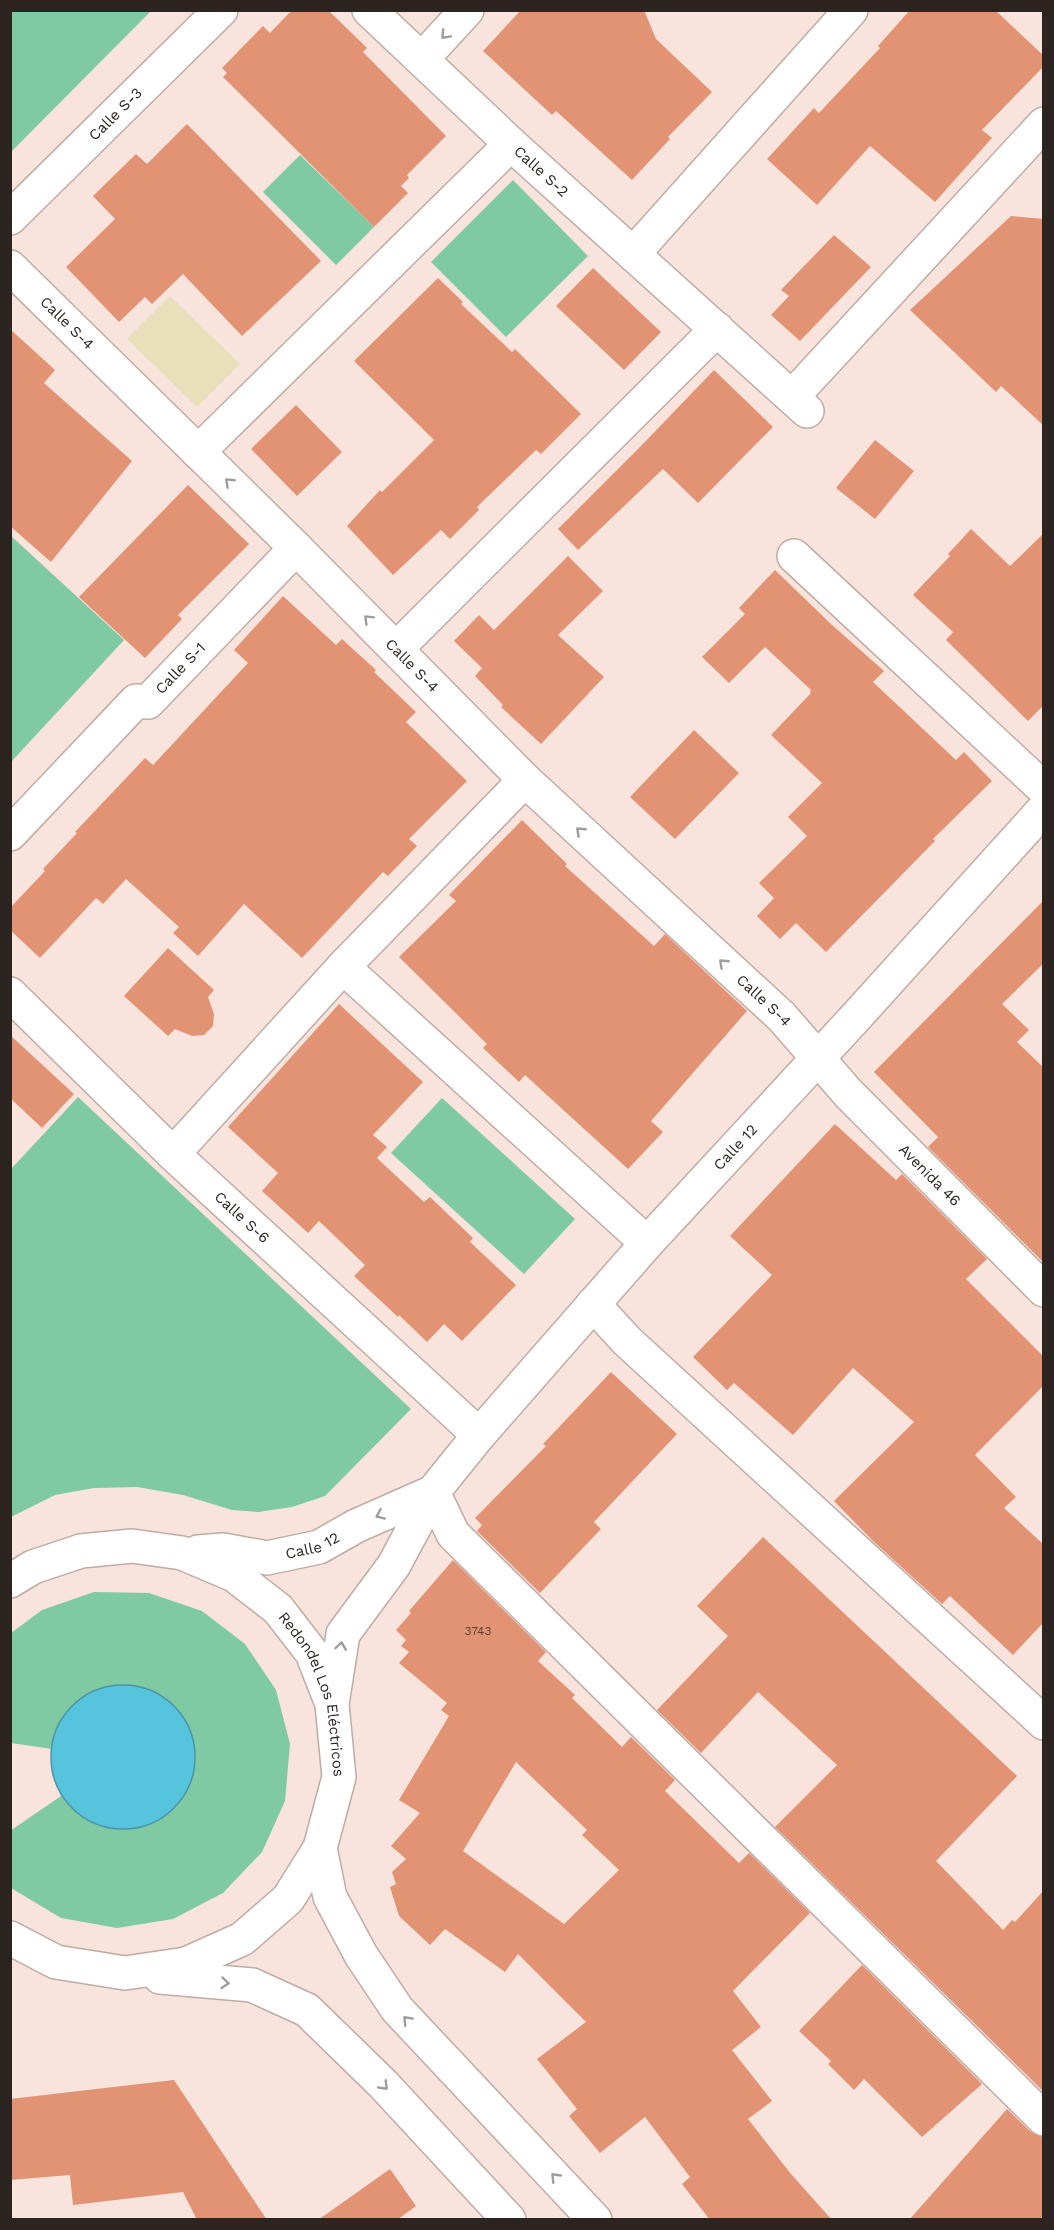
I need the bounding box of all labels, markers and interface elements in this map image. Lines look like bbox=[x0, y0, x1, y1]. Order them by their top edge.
one-way arrow bbox=[441, 27, 452, 38]
street label: Calle S-3 bbox=[85, 84, 146, 144]
street label: Calle S-2 bbox=[510, 142, 572, 200]
street label: Calle S-4 bbox=[36, 293, 98, 353]
one-way arrow bbox=[225, 479, 236, 490]
one-way arrow bbox=[364, 615, 374, 626]
street label: Calle S-4 bbox=[382, 635, 442, 696]
street label: Calle S-1 bbox=[152, 639, 209, 698]
one-way arrow bbox=[576, 827, 587, 838]
one-way arrow bbox=[720, 960, 731, 971]
street label: Calle S-4 bbox=[733, 971, 795, 1030]
street label: Calle 12 bbox=[710, 1121, 761, 1174]
street label: Avenida 46 bbox=[895, 1140, 964, 1210]
street label: Calle S-6 bbox=[211, 1188, 273, 1247]
one-way arrow bbox=[375, 1508, 386, 1520]
street label: Calle 12 bbox=[284, 1528, 343, 1563]
street label: Redondel Los Eléctricos bbox=[275, 1608, 348, 1777]
house number: 3743 bbox=[465, 1624, 491, 1638]
one-way arrow bbox=[334, 1642, 346, 1651]
one-way arrow bbox=[221, 1976, 230, 1989]
one-way arrow bbox=[403, 2016, 414, 2027]
one-way arrow bbox=[377, 2079, 388, 2089]
one-way arrow bbox=[551, 2174, 562, 2185]

